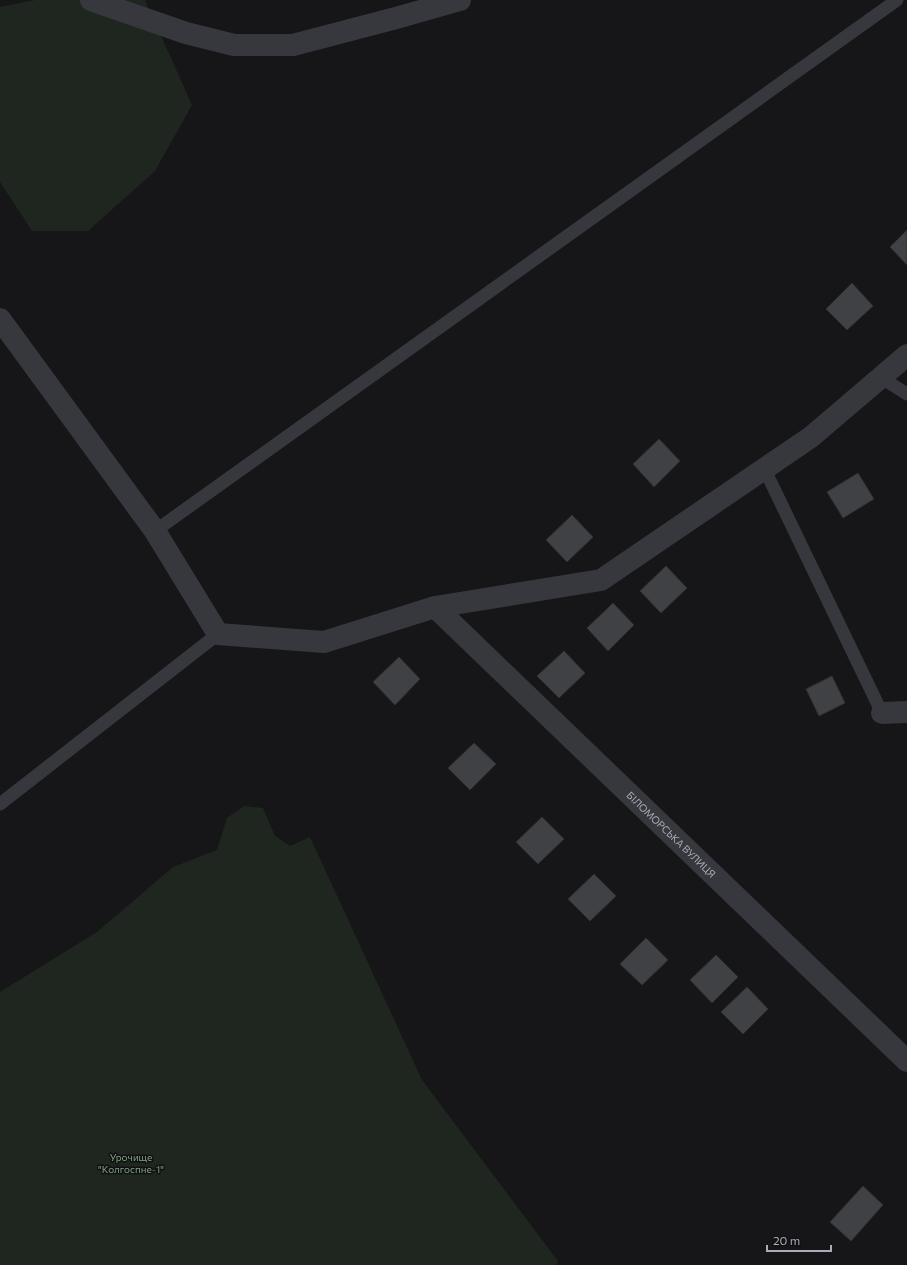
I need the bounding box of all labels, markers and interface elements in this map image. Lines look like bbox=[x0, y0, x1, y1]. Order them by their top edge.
street label: БІЛОМОРСЬКА ВУЛИЦЯ bbox=[624, 789, 718, 880]
park label: Урочище "Колгоспне-1" bbox=[98, 1151, 164, 1175]
scale bar bbox=[767, 1227, 831, 1253]
text: 20 m bbox=[773, 1233, 800, 1247]

